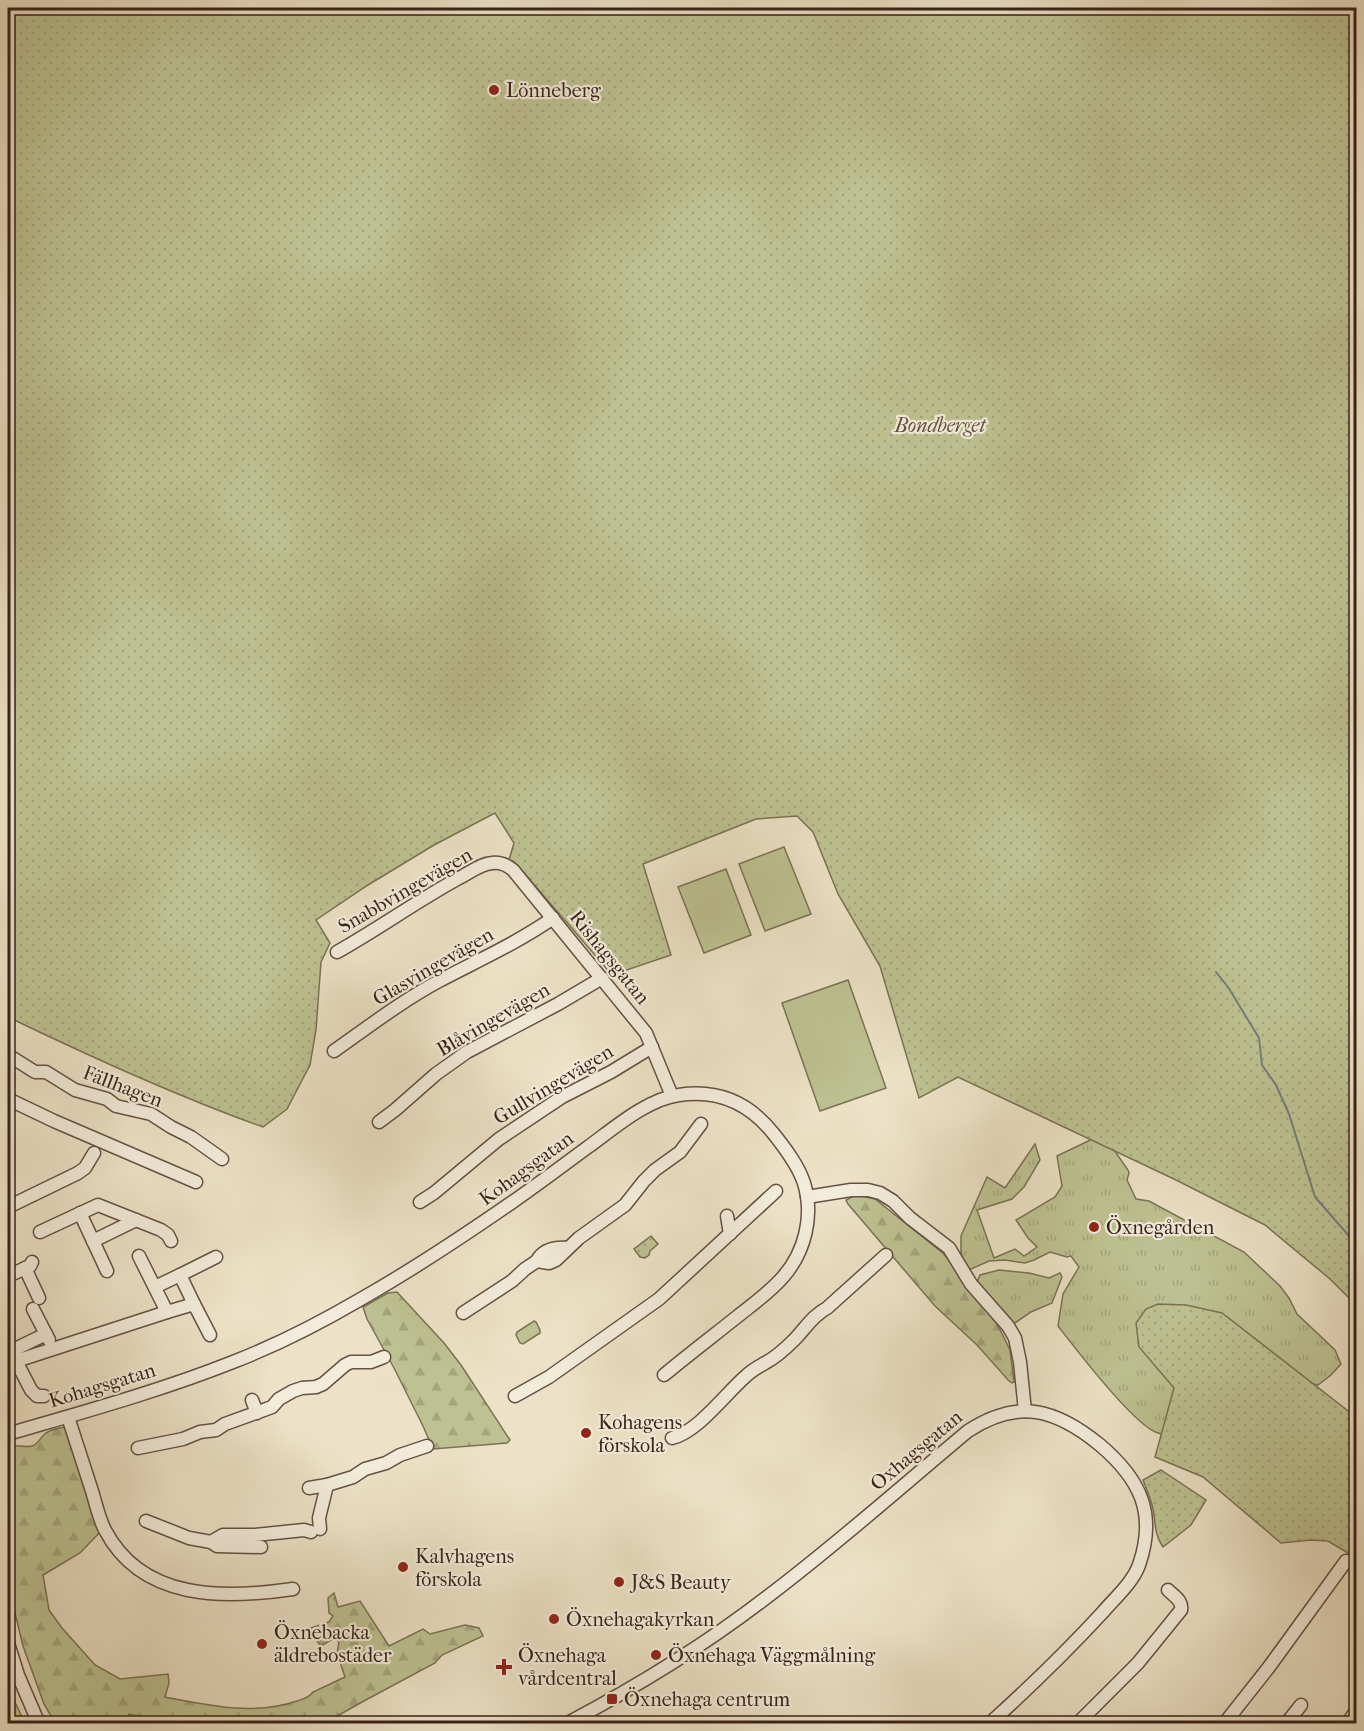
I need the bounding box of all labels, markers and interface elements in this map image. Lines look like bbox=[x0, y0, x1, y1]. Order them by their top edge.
place label: Lönneberg bbox=[506, 79, 601, 102]
marker: Lönneberg bbox=[487, 83, 501, 97]
park label: Bondberget bbox=[893, 414, 987, 437]
street label: Snabbvingevägen bbox=[334, 843, 477, 938]
street label: Rishagsgatan bbox=[565, 906, 655, 1009]
street label: Glasvingevägen bbox=[369, 922, 498, 1010]
street label: Blåvingevägen bbox=[433, 978, 554, 1061]
street label: Gullvingevägen bbox=[489, 1039, 618, 1129]
street label: Fällhagen bbox=[80, 1061, 166, 1112]
street label: Kohagsgatan bbox=[475, 1126, 578, 1210]
place label: Öxnegården bbox=[1106, 1215, 1215, 1239]
marker: Öxnegården bbox=[1087, 1220, 1101, 1234]
street label: Kohagsgatan bbox=[46, 1358, 159, 1413]
street label: Oxhagsgatan bbox=[866, 1405, 967, 1495]
place label: Kohagens förskola bbox=[598, 1411, 682, 1457]
marker: Kohagens förskola bbox=[579, 1426, 593, 1440]
place label: Kalvhagens förskola bbox=[415, 1545, 514, 1591]
marker: Kalvhagens förskola bbox=[396, 1560, 410, 1574]
place label: J&S Beauty bbox=[629, 1571, 732, 1594]
marker: J&S Beauty bbox=[612, 1575, 626, 1589]
place label: Öxnehagakyrkan bbox=[566, 1607, 715, 1631]
marker: Öxnehagakyrkan bbox=[547, 1612, 561, 1626]
place label: Öxnebacka äldrebostäder bbox=[274, 1620, 392, 1667]
marker: Öxnebacka äldrebostäder bbox=[255, 1637, 269, 1651]
place label: Öxnehaga vårdcentral bbox=[518, 1643, 617, 1690]
place label: Öxnehaga Väggmålning bbox=[668, 1643, 875, 1667]
marker: Öxnehaga Väggmålning bbox=[649, 1648, 663, 1662]
marker: Öxnehaga vårdcentral bbox=[495, 1658, 513, 1676]
place label: Öxnehaga centrum bbox=[624, 1687, 790, 1711]
marker: Öxnehaga centrum bbox=[605, 1692, 619, 1706]

